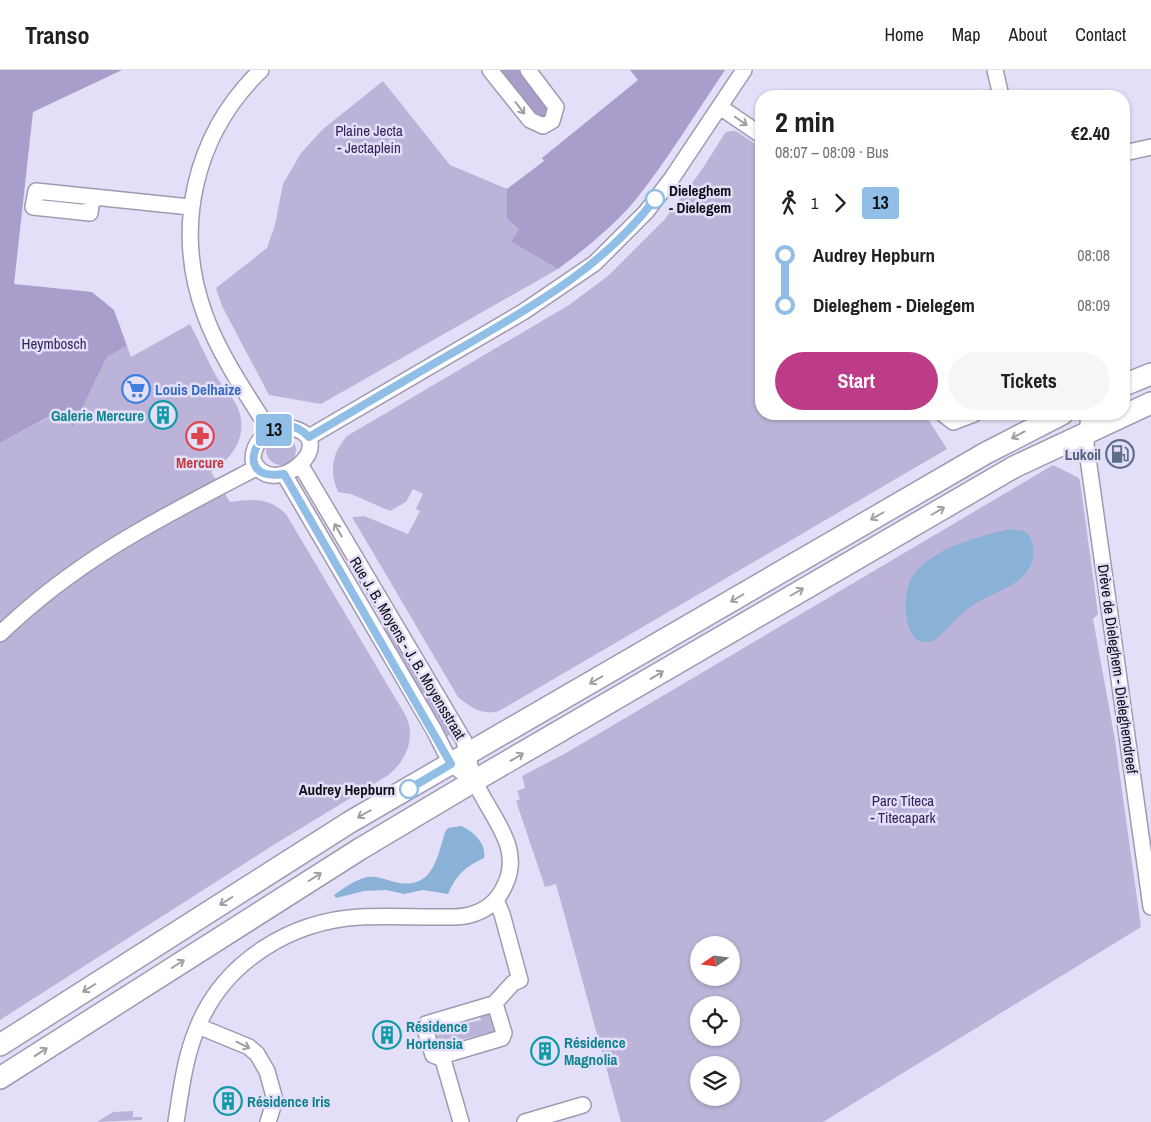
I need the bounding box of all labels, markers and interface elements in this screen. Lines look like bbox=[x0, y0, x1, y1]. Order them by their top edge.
text: Transo bbox=[25, 19, 90, 51]
text: Home bbox=[884, 22, 924, 47]
text: Map bbox=[952, 22, 981, 47]
text: About bbox=[1009, 22, 1047, 47]
text: Contact bbox=[1075, 22, 1126, 47]
one-way arrow bbox=[515, 102, 526, 115]
text: 2 min bbox=[775, 103, 835, 141]
one-way arrow bbox=[733, 116, 747, 126]
park label: Plaine Jecta - Jectaplein bbox=[335, 120, 403, 158]
text: €2.40 bbox=[1071, 120, 1110, 146]
text: 08:07 – 08:09 · Bus bbox=[775, 141, 889, 163]
place label: Dieleghem - Dielegem bbox=[669, 180, 731, 218]
marker: Dieleghem - Dielegem bbox=[645, 189, 665, 209]
icon: walk bbox=[775, 189, 803, 217]
icon: forward bbox=[826, 189, 854, 217]
text: 13 bbox=[872, 190, 889, 215]
text: 1 bbox=[811, 192, 818, 214]
text: Audrey Hepburn bbox=[813, 242, 935, 268]
text: 08:08 bbox=[1077, 244, 1110, 266]
text: Dieleghem - Dielegem bbox=[813, 292, 975, 318]
text: 08:09 bbox=[1077, 294, 1110, 316]
park label: Heymbosch bbox=[22, 333, 86, 354]
button: Start bbox=[775, 352, 938, 410]
button: Tickets bbox=[948, 352, 1110, 410]
supermarket icon: Louis Delhaize bbox=[121, 374, 151, 404]
place label: Louis Delhaize bbox=[155, 379, 241, 400]
building icon: Galerie Mercure bbox=[148, 400, 178, 430]
place label: Galerie Mercure bbox=[51, 405, 144, 426]
line badge: 13 bbox=[252, 414, 296, 446]
text: 13 bbox=[266, 417, 282, 442]
pharmacy icon: Mercure bbox=[185, 421, 215, 451]
one-way arrow bbox=[1011, 431, 1026, 441]
fuel station icon: Lukoil bbox=[1105, 439, 1135, 469]
place label: Lukoil bbox=[1065, 444, 1101, 465]
place label: Mercure bbox=[176, 452, 224, 473]
one-way arrow bbox=[930, 506, 945, 516]
one-way arrow bbox=[870, 512, 885, 522]
one-way arrow bbox=[333, 523, 343, 538]
street label: Rue J. B. Moyens - J. B. Moyensstraat bbox=[345, 553, 471, 744]
street label: Drève de Dieleghem - Dieleghemdreef bbox=[1093, 563, 1143, 776]
one-way arrow bbox=[790, 587, 804, 597]
one-way arrow bbox=[730, 594, 744, 604]
one-way arrow bbox=[649, 669, 664, 679]
one-way arrow bbox=[589, 675, 604, 685]
one-way arrow bbox=[509, 751, 523, 761]
place label: Audrey Hepburn bbox=[299, 779, 395, 800]
marker: Audrey Hepburn bbox=[399, 779, 419, 799]
park label: Parc Titeca - Titecapark bbox=[870, 790, 936, 828]
one-way arrow bbox=[357, 810, 371, 820]
one-way arrow bbox=[308, 872, 322, 882]
one-way arrow bbox=[220, 896, 234, 906]
north arrow bbox=[690, 936, 740, 986]
map controls bbox=[690, 936, 740, 1106]
one-way arrow bbox=[171, 959, 185, 969]
one-way arrow bbox=[82, 983, 96, 993]
button: locate bbox=[690, 996, 740, 1046]
place label: Résidence Hortensia bbox=[406, 1016, 468, 1054]
building icon: Résidence Hortensia bbox=[372, 1020, 402, 1050]
place label: Résidence Magnolia bbox=[564, 1032, 626, 1070]
building icon: Résidence Magnolia bbox=[530, 1036, 560, 1066]
one-way arrow bbox=[235, 1041, 250, 1050]
one-way arrow bbox=[34, 1046, 48, 1057]
button: layers bbox=[690, 1056, 740, 1106]
building icon: Résidence Iris bbox=[213, 1086, 243, 1116]
place label: Résidence Iris bbox=[247, 1091, 331, 1112]

